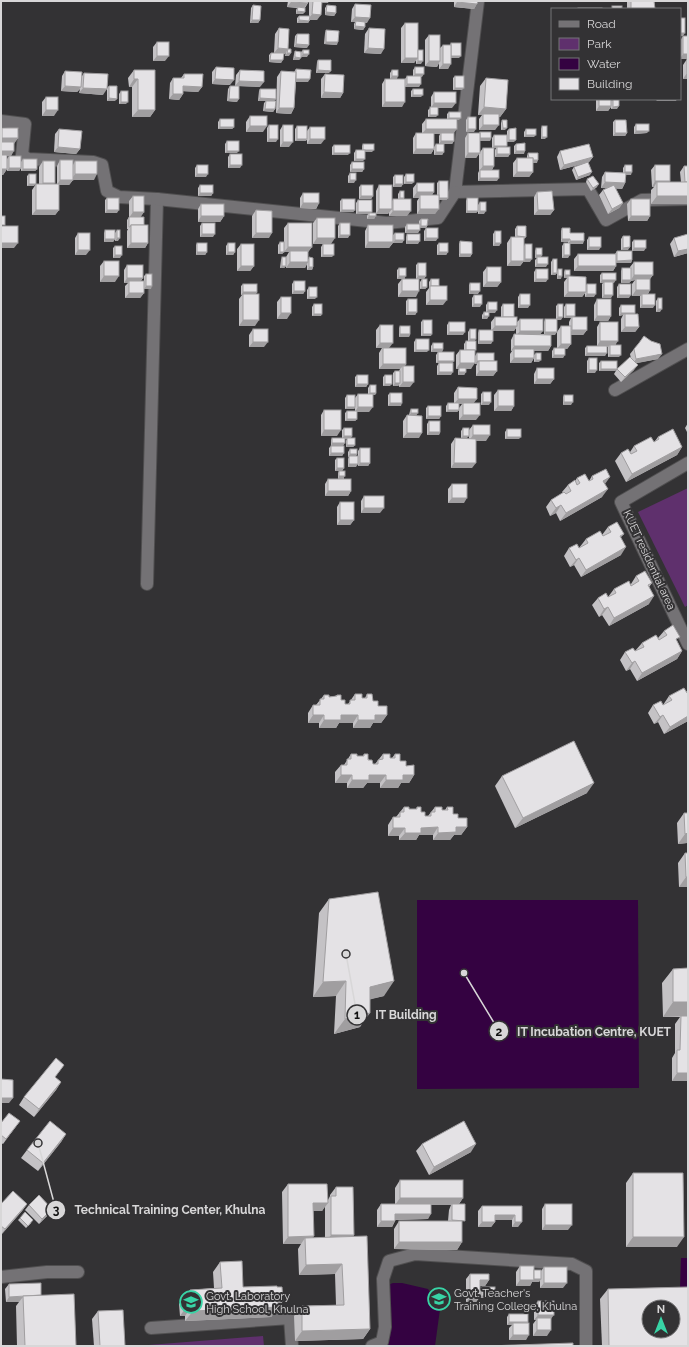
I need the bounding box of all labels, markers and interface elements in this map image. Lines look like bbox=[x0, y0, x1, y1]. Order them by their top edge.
legend bbox=[551, 8, 681, 100]
text: Road bbox=[587, 17, 616, 31]
text: Park bbox=[587, 37, 612, 51]
text: Water bbox=[587, 57, 621, 71]
text: Building bbox=[587, 77, 633, 91]
street label: KUET residential area bbox=[620, 508, 678, 612]
callout: IT Building bbox=[347, 1003, 445, 1027]
text: 1 bbox=[354, 1008, 360, 1022]
text: IT Building bbox=[375, 1008, 437, 1022]
callout: IT Incubation Centre, KUET bbox=[489, 1019, 679, 1043]
text: 2 bbox=[496, 1025, 503, 1039]
text: IT Incubation Centre, KUET bbox=[517, 1025, 672, 1039]
callout: Technical Training Center, Khulna bbox=[46, 1198, 274, 1222]
text: 3 bbox=[53, 1203, 60, 1217]
text: Technical Training Center, Khulna bbox=[75, 1203, 266, 1217]
school or university icon: Govt. Teacher's Training College, Khulna bbox=[426, 1286, 452, 1312]
place label: Govt. Teacher's Training College, Khulna bbox=[454, 1287, 577, 1313]
school or university icon: Govt. Laboratory High School, Khulna bbox=[178, 1289, 204, 1315]
place label: Govt. Laboratory High School, Khulna bbox=[206, 1290, 308, 1316]
north arrow bbox=[641, 1299, 681, 1339]
text: N bbox=[657, 1303, 665, 1316]

